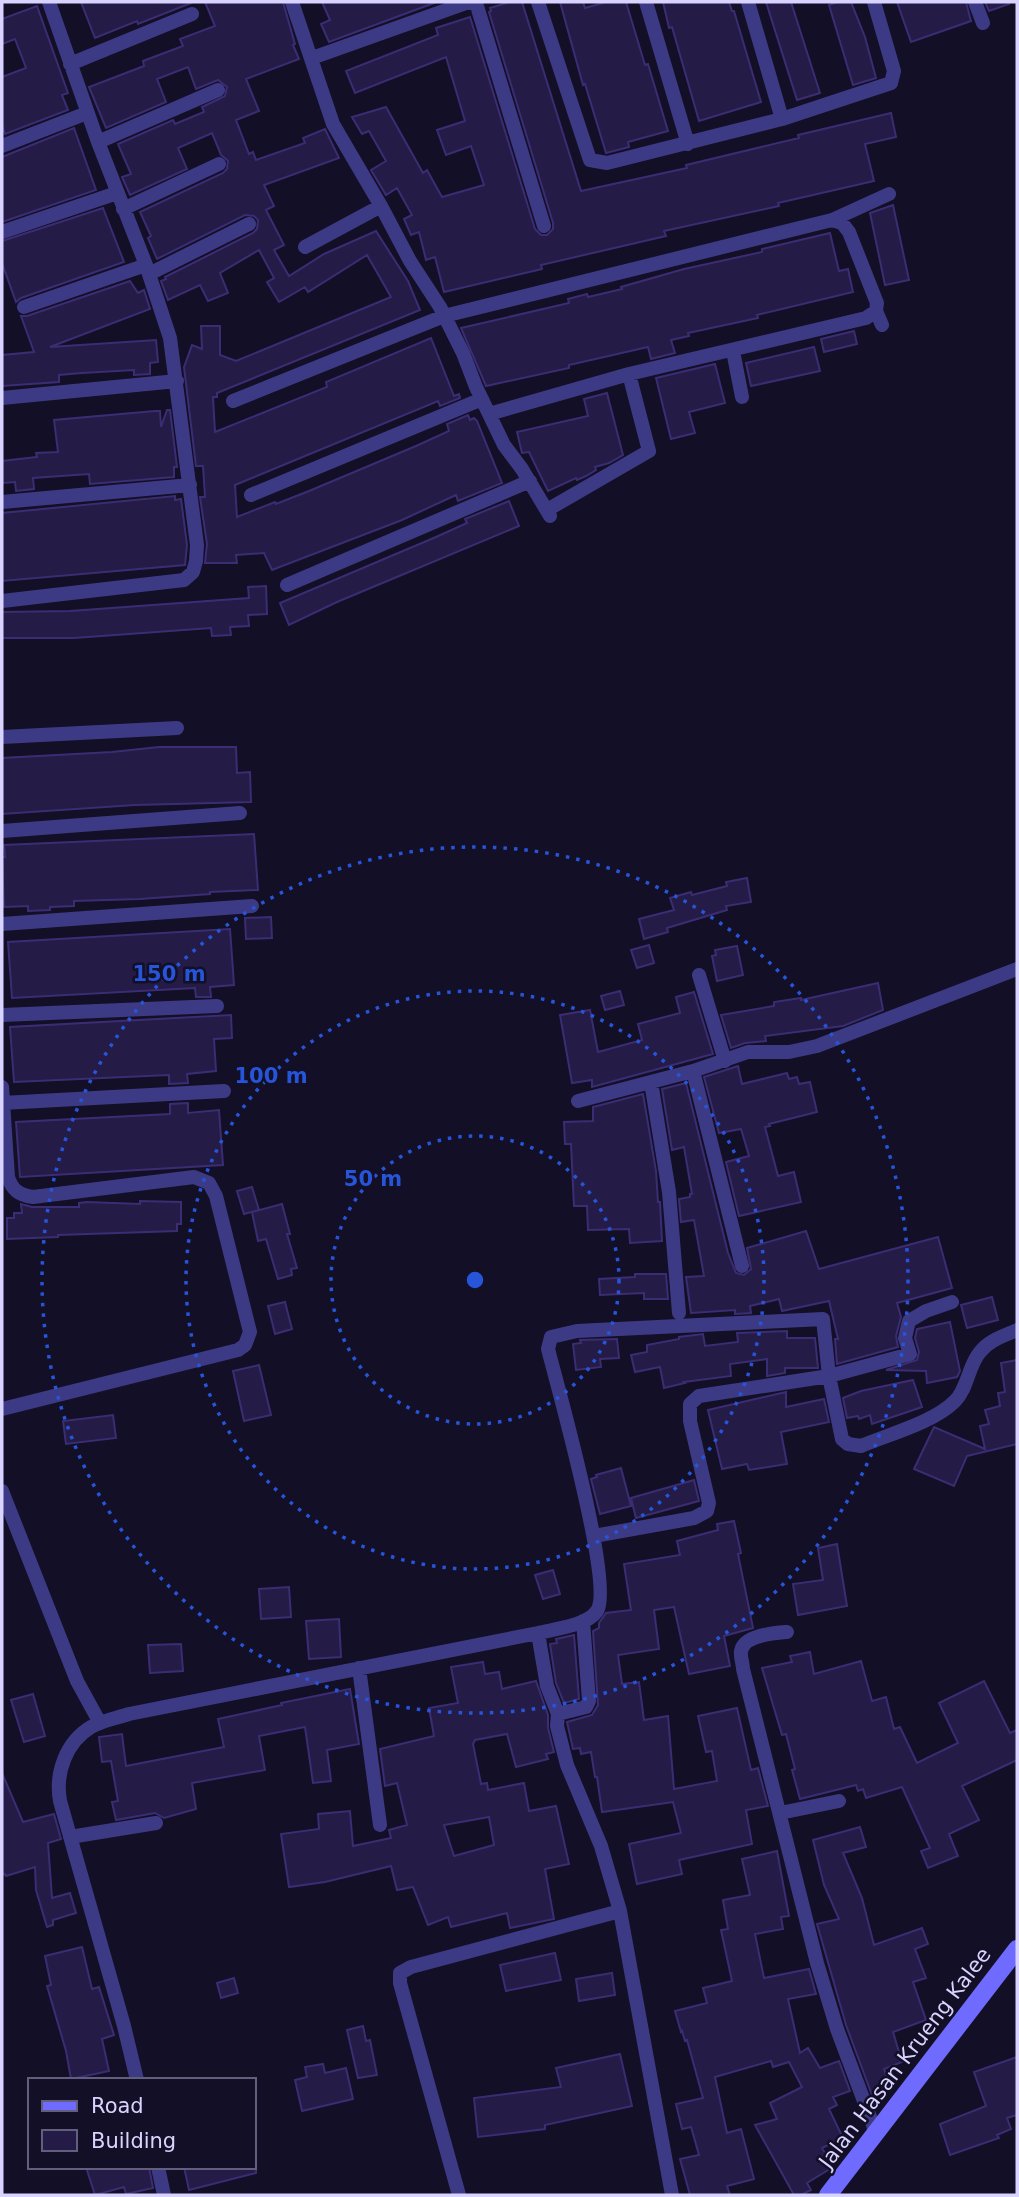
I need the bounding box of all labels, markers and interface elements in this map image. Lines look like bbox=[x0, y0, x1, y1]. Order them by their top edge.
text: 150 m bbox=[132, 962, 206, 986]
text: 100 m bbox=[234, 1064, 308, 1088]
text: 50 m bbox=[344, 1167, 402, 1191]
centre of rings bbox=[463, 1268, 487, 1292]
street label: Jalan Hasan Krueng Kalee bbox=[813, 1943, 996, 2175]
legend bbox=[28, 2078, 256, 2169]
text: Road bbox=[91, 2094, 144, 2118]
text: Building bbox=[91, 2129, 176, 2153]

